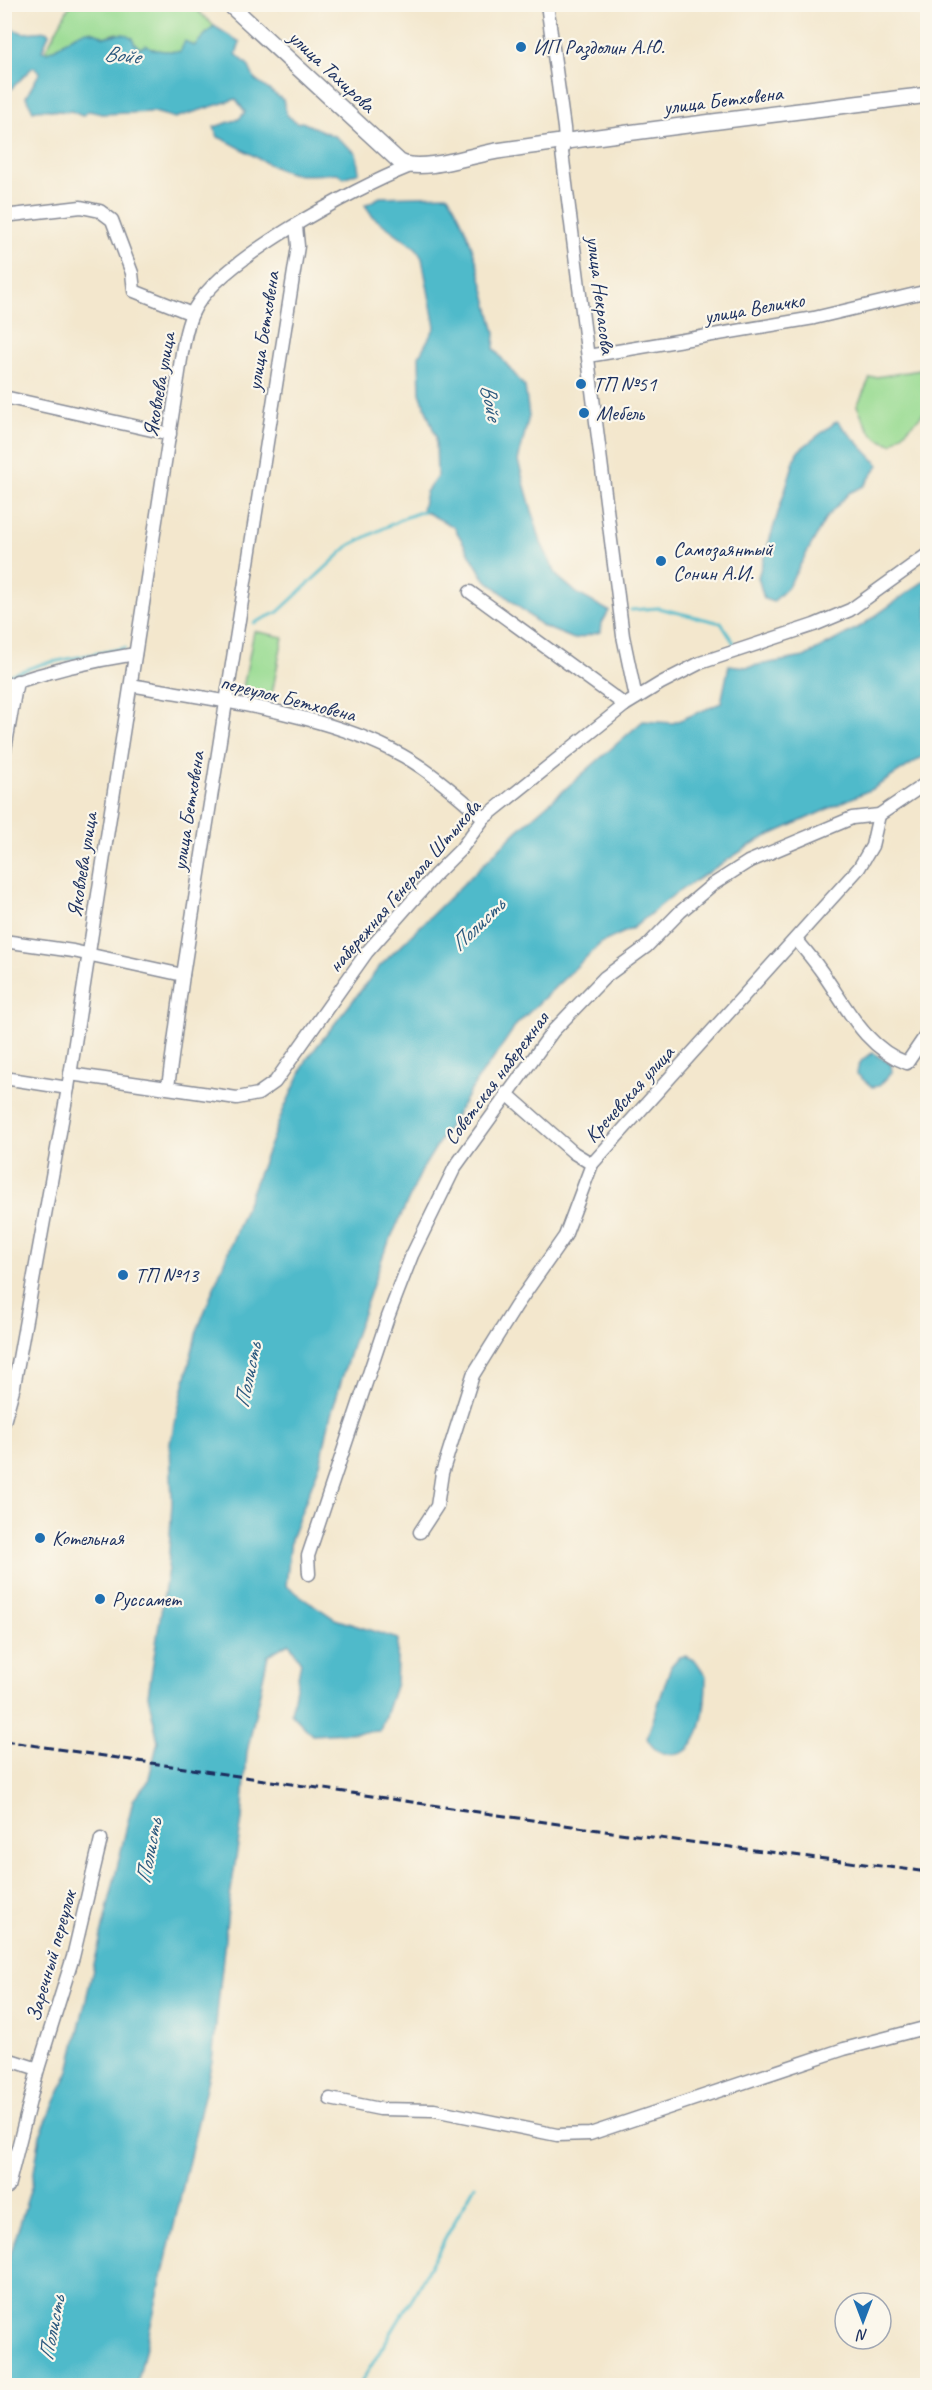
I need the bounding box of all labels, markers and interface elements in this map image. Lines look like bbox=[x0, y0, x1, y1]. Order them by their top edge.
street label: улица Тахирова bbox=[282, 23, 382, 119]
place label: ИП Раздолин А.Ю. bbox=[533, 34, 665, 61]
water label: Войе bbox=[103, 39, 145, 71]
marker: ИП Раздолин А.Ю. bbox=[514, 40, 528, 54]
street label: улица Бетховена bbox=[660, 80, 786, 120]
street label: улица Некрасова bbox=[581, 233, 621, 357]
street label: улица Бетховена bbox=[240, 268, 286, 394]
street label: улица Величко bbox=[700, 286, 808, 330]
street label: Яковлева улица bbox=[137, 328, 181, 439]
place label: ТП №51 bbox=[593, 371, 658, 397]
marker: ТП №51 bbox=[574, 377, 588, 391]
water label: Войе bbox=[474, 382, 509, 426]
place label: Мебель bbox=[596, 400, 645, 426]
marker: Мебель bbox=[577, 406, 591, 420]
place label: Самозаянтый Сонин А.И. bbox=[673, 536, 774, 586]
marker: Самозаянтый Сонин А.И. bbox=[654, 554, 668, 568]
street label: переулок Бетховена bbox=[218, 669, 360, 728]
street label: улица Бетховена bbox=[165, 748, 211, 874]
street label: набережная Генерала Штыкова bbox=[322, 793, 487, 978]
street label: Яковлева улица bbox=[61, 808, 103, 919]
water label: Полисть bbox=[444, 891, 512, 958]
street label: Советская набережная bbox=[438, 1005, 555, 1150]
street label: Кречевская улица bbox=[579, 1039, 681, 1148]
place label: ТП №13 bbox=[135, 1262, 200, 1288]
marker: ТП №13 bbox=[116, 1268, 130, 1282]
water label: Полисть bbox=[227, 1339, 269, 1410]
place label: Котельная bbox=[52, 1525, 125, 1551]
marker: Котельная bbox=[33, 1531, 47, 1545]
place label: Руссамет bbox=[112, 1586, 182, 1612]
marker: Руссамет bbox=[93, 1592, 107, 1606]
water label: Полисть bbox=[129, 1815, 169, 1886]
street label: Заречный переулок bbox=[20, 1885, 83, 2024]
north arrow bbox=[833, 2291, 893, 2351]
water label: Полисть bbox=[32, 2292, 72, 2363]
text: N bbox=[855, 2325, 868, 2345]

